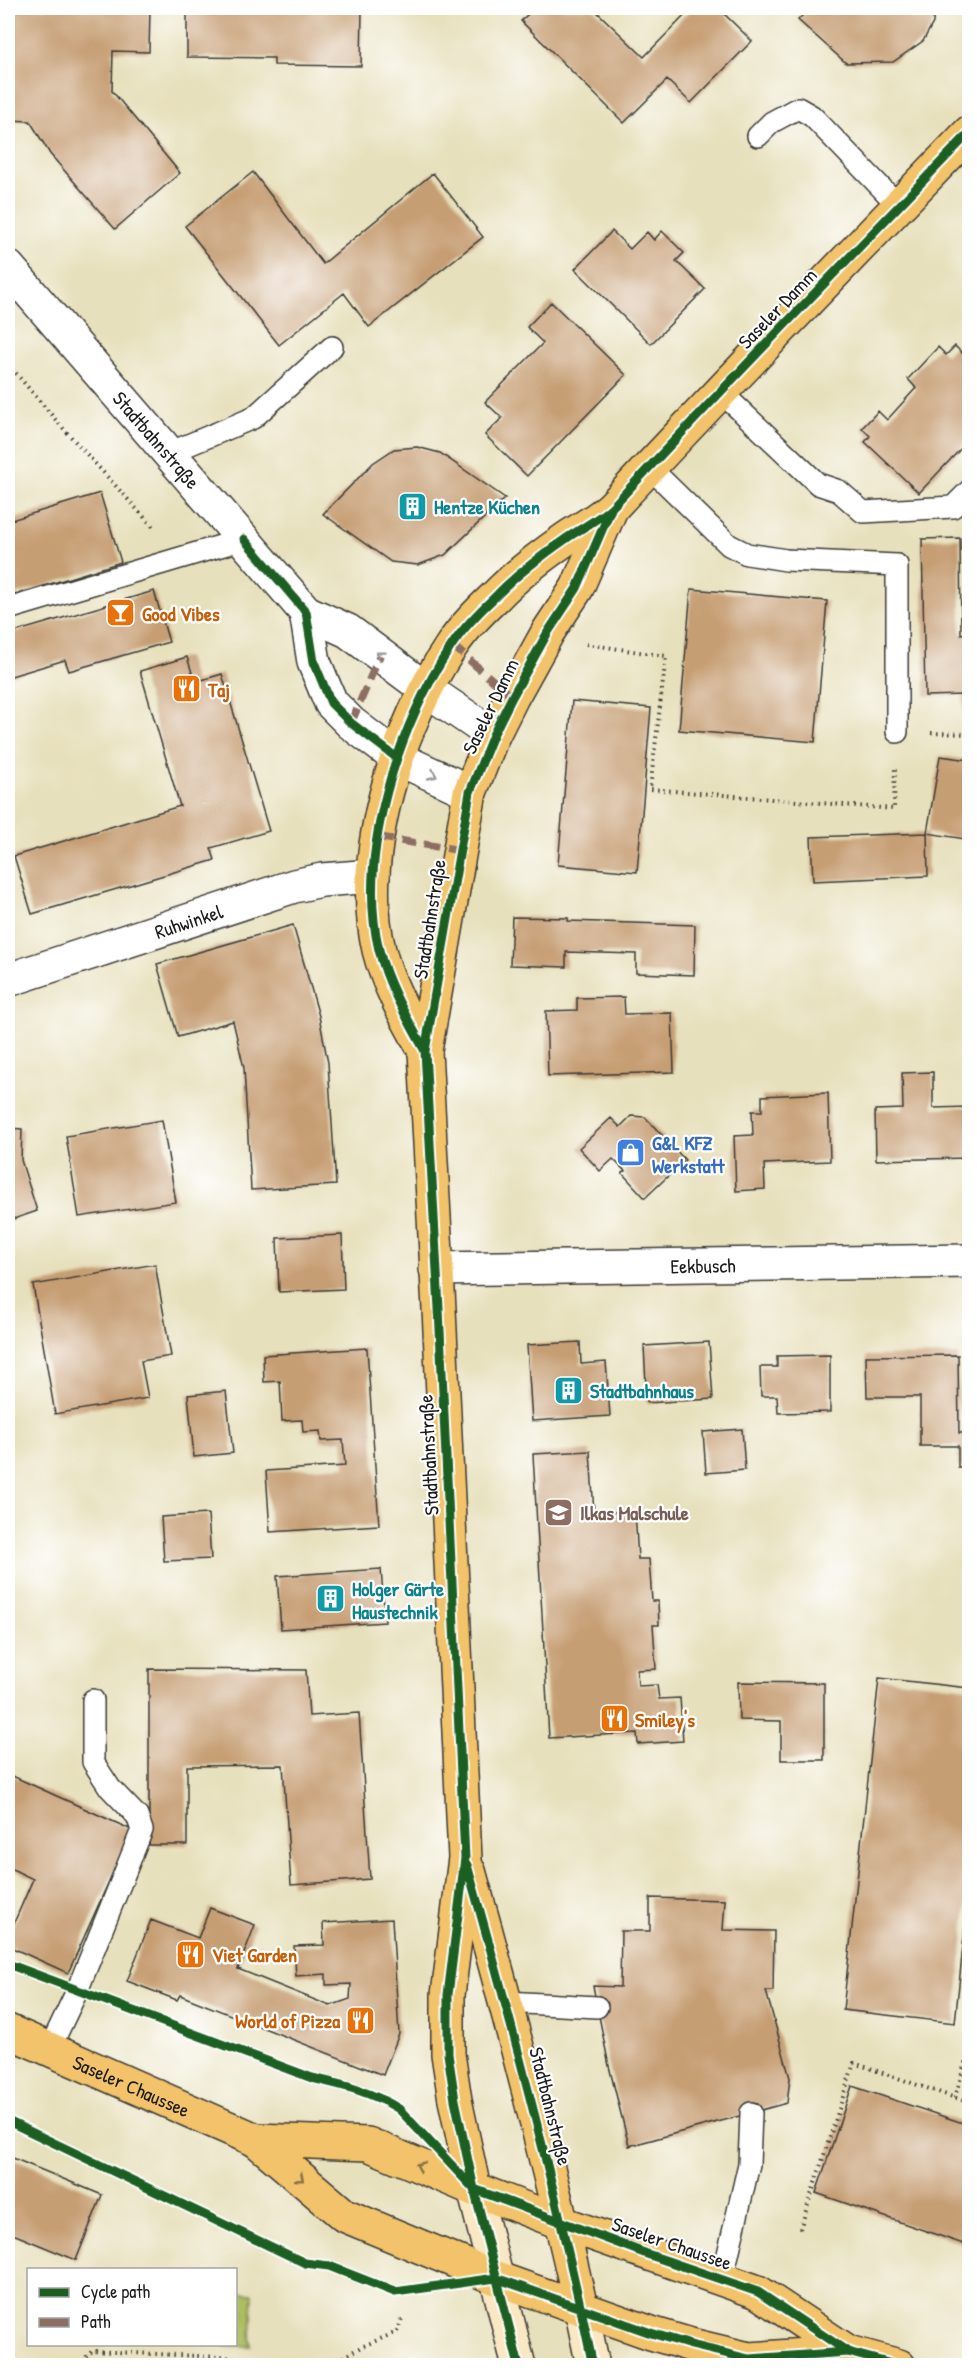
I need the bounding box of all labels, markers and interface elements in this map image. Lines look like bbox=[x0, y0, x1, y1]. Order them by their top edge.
street label: Saseler Damm bbox=[732, 262, 822, 354]
street label: Stadtbahnstraße bbox=[107, 385, 207, 494]
building icon: Hentze Küchen bbox=[397, 490, 429, 522]
place label: Hentze Küchen bbox=[434, 493, 540, 520]
bar icon: Good Vibes bbox=[105, 597, 137, 629]
place label: Good Vibes bbox=[142, 600, 220, 627]
one-way arrow bbox=[376, 651, 387, 662]
street label: Saseler Damm bbox=[455, 654, 525, 758]
restaurant icon: Taj bbox=[171, 673, 203, 705]
place label: Taj bbox=[207, 676, 230, 703]
one-way arrow bbox=[427, 768, 438, 780]
street label: Stadtbahnstraße bbox=[406, 857, 452, 981]
street label: Ruhwinkel bbox=[151, 897, 227, 944]
place label: G&L KFZ Werkstatt bbox=[652, 1129, 726, 1179]
shop icon: G&L KFZ Werkstatt bbox=[615, 1137, 647, 1169]
street label: Eekbusch bbox=[670, 1251, 736, 1279]
building icon: Stadtbahnhaus bbox=[553, 1374, 585, 1406]
place label: Stadtbahnhaus bbox=[590, 1377, 694, 1404]
street label: Stadtbahnstraße bbox=[411, 1394, 445, 1516]
school or university icon: Ilkas Malschule bbox=[543, 1496, 575, 1528]
place label: Ilkas Malschule bbox=[580, 1499, 689, 1526]
place label: Holger Gärte Haustechnik bbox=[352, 1575, 444, 1625]
building icon: Holger Gärte Haustechnik bbox=[315, 1583, 347, 1615]
restaurant icon: Smiley's bbox=[598, 1703, 630, 1735]
place label: Smiley's bbox=[635, 1706, 695, 1734]
restaurant icon: Viet Garden bbox=[175, 1938, 207, 1970]
place label: Viet Garden bbox=[212, 1941, 297, 1968]
restaurant icon: World of Pizza bbox=[345, 2004, 377, 2036]
place label: World of Pizza bbox=[235, 2007, 340, 2034]
street label: Stadtbahnstraße bbox=[523, 2044, 579, 2168]
street label: Saseler Chaussee bbox=[69, 2048, 194, 2123]
one-way arrow bbox=[416, 2161, 427, 2173]
one-way arrow bbox=[293, 2171, 304, 2182]
street label: Saseler Chaussee bbox=[609, 2210, 735, 2276]
legend bbox=[27, 2268, 237, 2346]
text: Cycle path bbox=[81, 2279, 151, 2304]
text: Path bbox=[81, 2309, 111, 2334]

